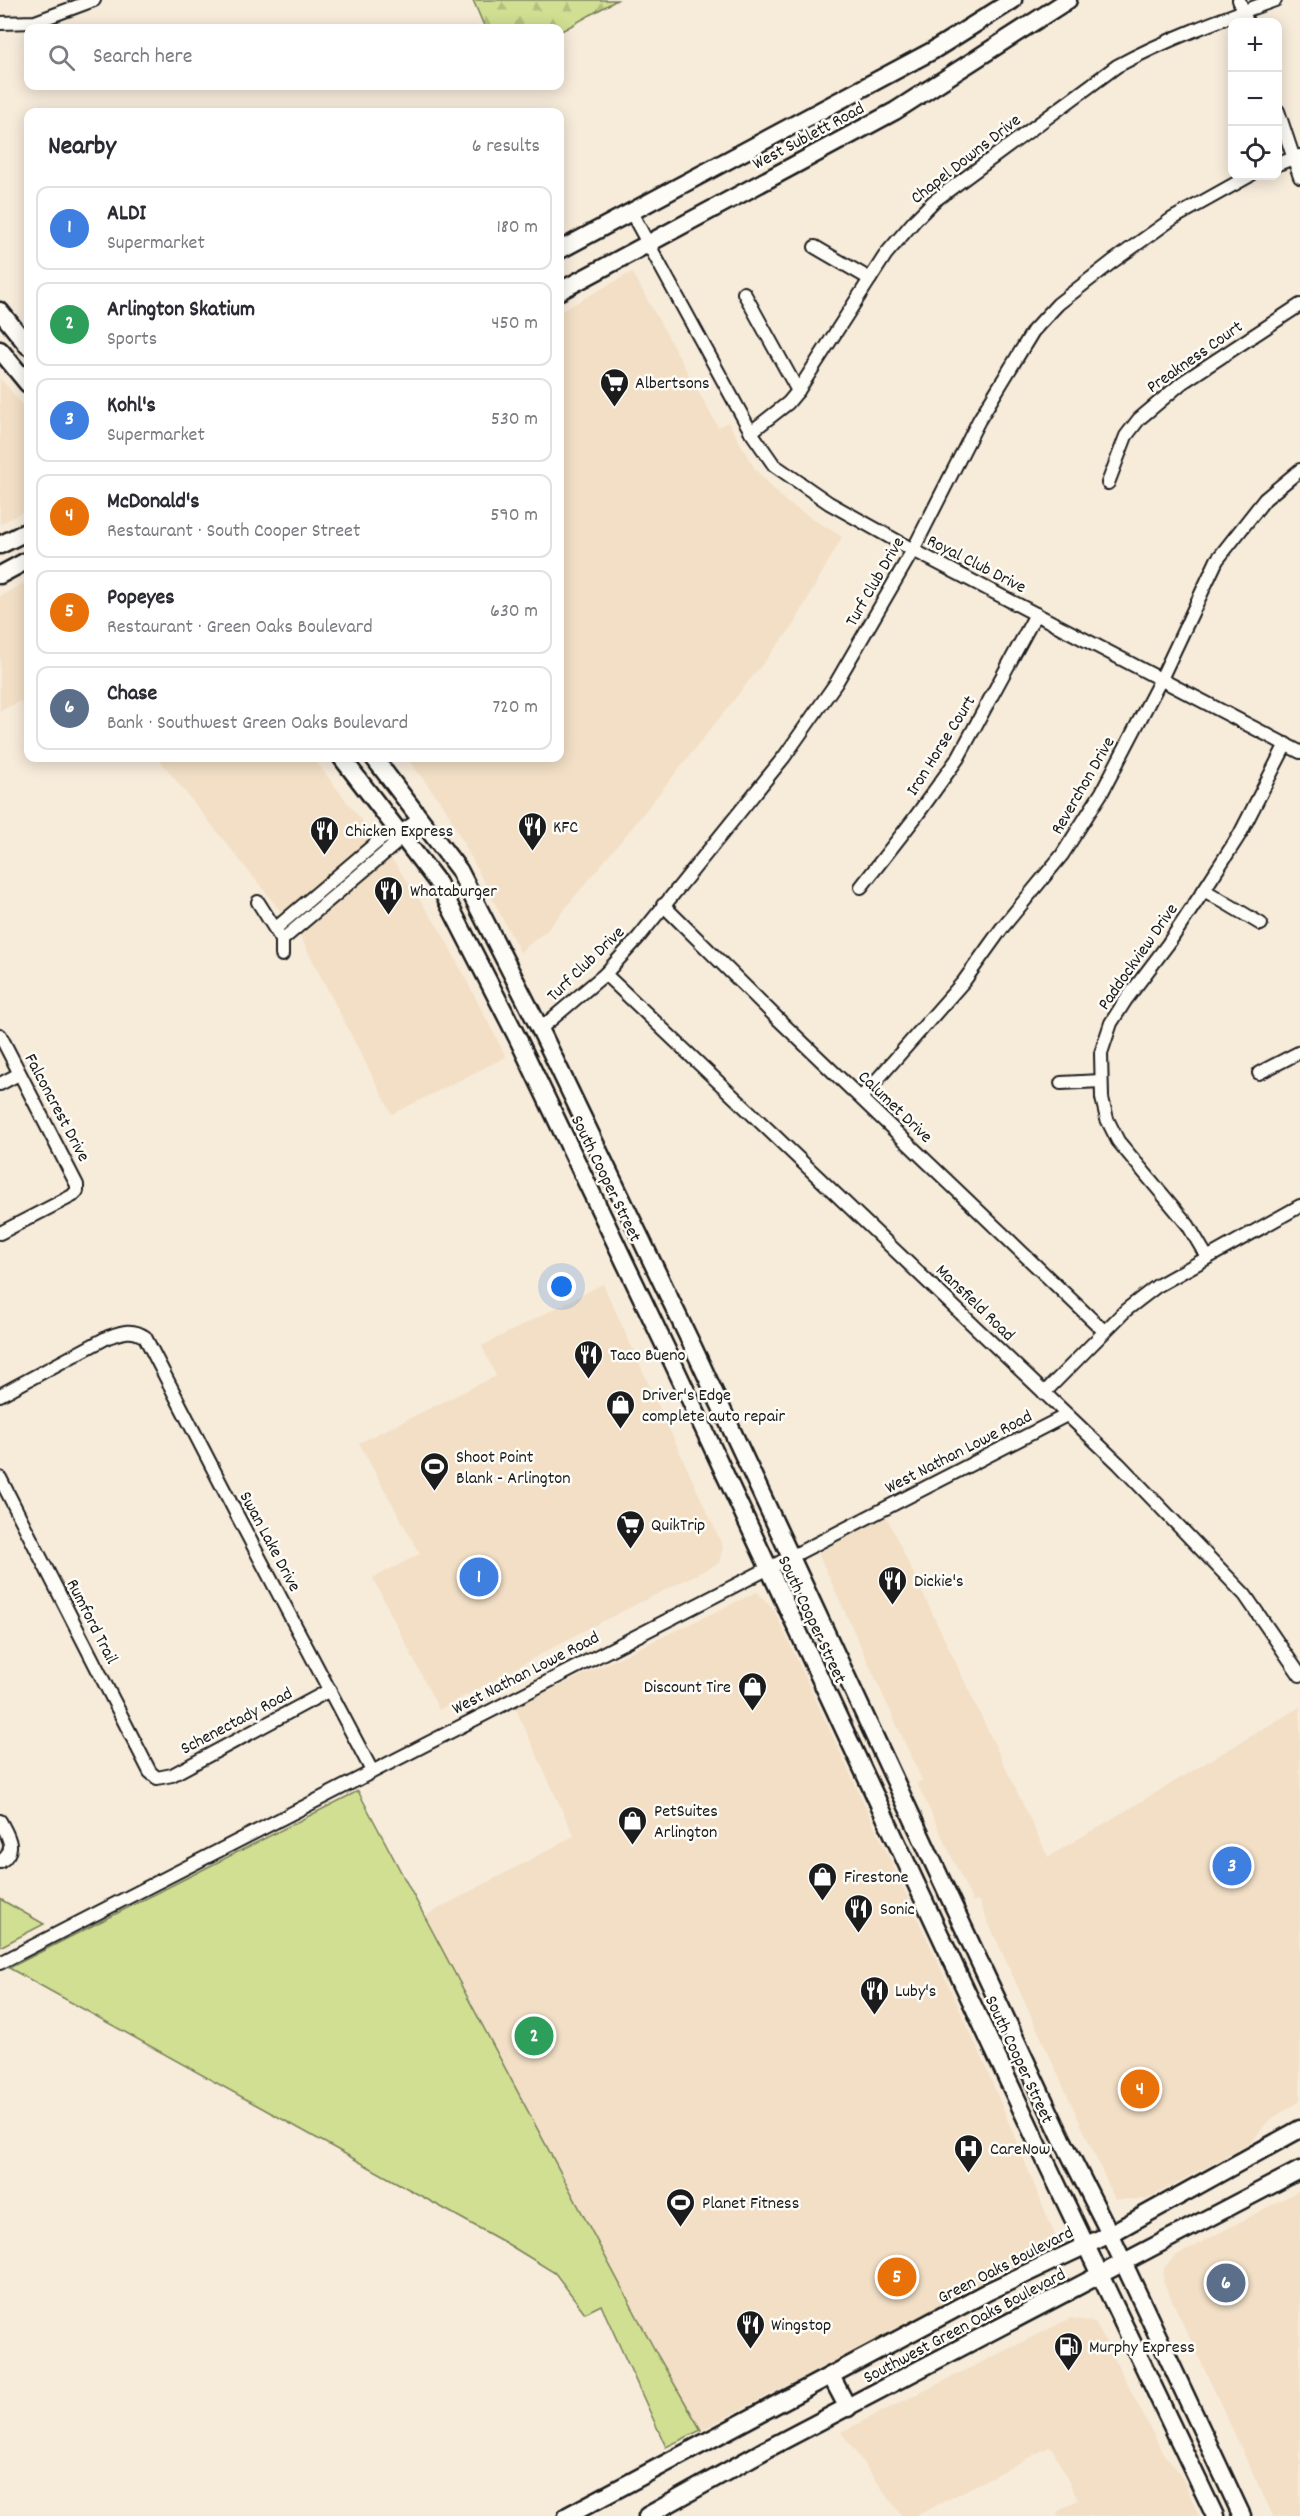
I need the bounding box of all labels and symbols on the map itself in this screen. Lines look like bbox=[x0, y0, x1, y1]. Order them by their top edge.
street label: West Sublett Road bbox=[749, 97, 870, 177]
street label: Chapel Downs Drive bbox=[906, 109, 1027, 211]
street label: Preakness Court bbox=[1142, 315, 1249, 400]
supermarket icon: Albertsons bbox=[598, 366, 630, 408]
place label: Albertsons bbox=[635, 372, 710, 397]
street label: Royal Club Drive bbox=[922, 529, 1030, 601]
street label: Turf Club Drive bbox=[840, 533, 912, 632]
street label: Iron Horse Court bbox=[901, 691, 983, 801]
street label: Reverchon Drive bbox=[1046, 733, 1122, 840]
restaurant icon: KFC bbox=[516, 810, 548, 852]
restaurant icon: Chicken Express bbox=[308, 814, 340, 856]
place label: KFC bbox=[553, 816, 578, 841]
place label: Chicken Express bbox=[345, 820, 453, 845]
restaurant icon: Whataburger bbox=[373, 874, 405, 916]
place label: Whataburger bbox=[410, 880, 497, 905]
street label: Paddockview Drive bbox=[1093, 899, 1185, 1016]
street label: Turf Club Drive bbox=[542, 921, 631, 1008]
street label: Falconcrest Drive bbox=[17, 1050, 95, 1167]
street label: Calumet Drive bbox=[851, 1066, 937, 1150]
street label: South Cooper Street bbox=[563, 1111, 646, 1247]
street label: Mansfield Road bbox=[929, 1260, 1020, 1348]
your location bbox=[547, 1272, 576, 1301]
restaurant icon: Taco Bueno bbox=[573, 1338, 605, 1380]
place label: Taco Bueno bbox=[610, 1344, 686, 1369]
place label: Driver's Edge complete auto repair bbox=[642, 1384, 785, 1430]
shop icon: Driver's Edge complete auto repair bbox=[605, 1388, 637, 1430]
street label: West Nathan Lowe Road bbox=[881, 1405, 1037, 1501]
place label: Shoot Point Blank - Arlington bbox=[456, 1446, 571, 1492]
sports icon: Shoot Point Blank - Arlington bbox=[419, 1450, 451, 1492]
street label: Swan Lake Drive bbox=[232, 1488, 306, 1597]
supermarket icon: QuikTrip bbox=[614, 1508, 646, 1550]
place label: QuikTrip bbox=[651, 1514, 705, 1539]
street label: South Cooper Street bbox=[770, 1552, 851, 1688]
pin: 1 bbox=[460, 1554, 498, 1600]
restaurant icon: Dickie's bbox=[877, 1564, 909, 1606]
place label: Dickie's bbox=[914, 1570, 964, 1595]
street label: Rumford Trail bbox=[59, 1575, 123, 1670]
street label: West Nathan Lowe Road bbox=[448, 1626, 604, 1722]
shop icon: Discount Tire bbox=[736, 1670, 768, 1712]
place label: Discount Tire bbox=[644, 1676, 731, 1701]
street label: Schenectady Road bbox=[177, 1682, 298, 1762]
place label: PetSuites Arlington bbox=[654, 1800, 718, 1846]
shop icon: PetSuites Arlington bbox=[617, 1804, 649, 1846]
pin: 3 bbox=[1212, 1844, 1252, 1888]
shop icon: Firestone bbox=[807, 1860, 839, 1902]
place label: Firestone bbox=[844, 1866, 908, 1891]
restaurant icon: Sonic bbox=[843, 1892, 875, 1934]
place label: Sonic bbox=[880, 1898, 915, 1923]
restaurant icon: Luby's bbox=[858, 1974, 890, 2016]
place label: Luby's bbox=[895, 1980, 936, 2005]
street label: South Cooper Street bbox=[977, 1992, 1058, 2128]
pin: 2 bbox=[514, 2014, 554, 2058]
pin: 4 bbox=[1120, 2066, 1160, 2112]
hospital icon: CareNow bbox=[953, 2132, 985, 2174]
place label: CareNow bbox=[990, 2138, 1050, 2163]
sports icon: Planet Fitness bbox=[665, 2186, 697, 2228]
place label: Planet Fitness bbox=[702, 2192, 799, 2217]
street label: Green Oaks Boulevard bbox=[934, 2221, 1078, 2311]
pin: 5 bbox=[878, 2254, 916, 2300]
pin: 6 bbox=[1206, 2260, 1246, 2306]
street label: Southwest Green Oaks Boulevard bbox=[860, 2263, 1071, 2391]
restaurant icon: Wingstop bbox=[734, 2308, 766, 2350]
place label: Wingstop bbox=[771, 2314, 831, 2339]
fuel station icon: Murphy Express bbox=[1052, 2330, 1084, 2372]
place label: Murphy Express bbox=[1089, 2336, 1195, 2361]

